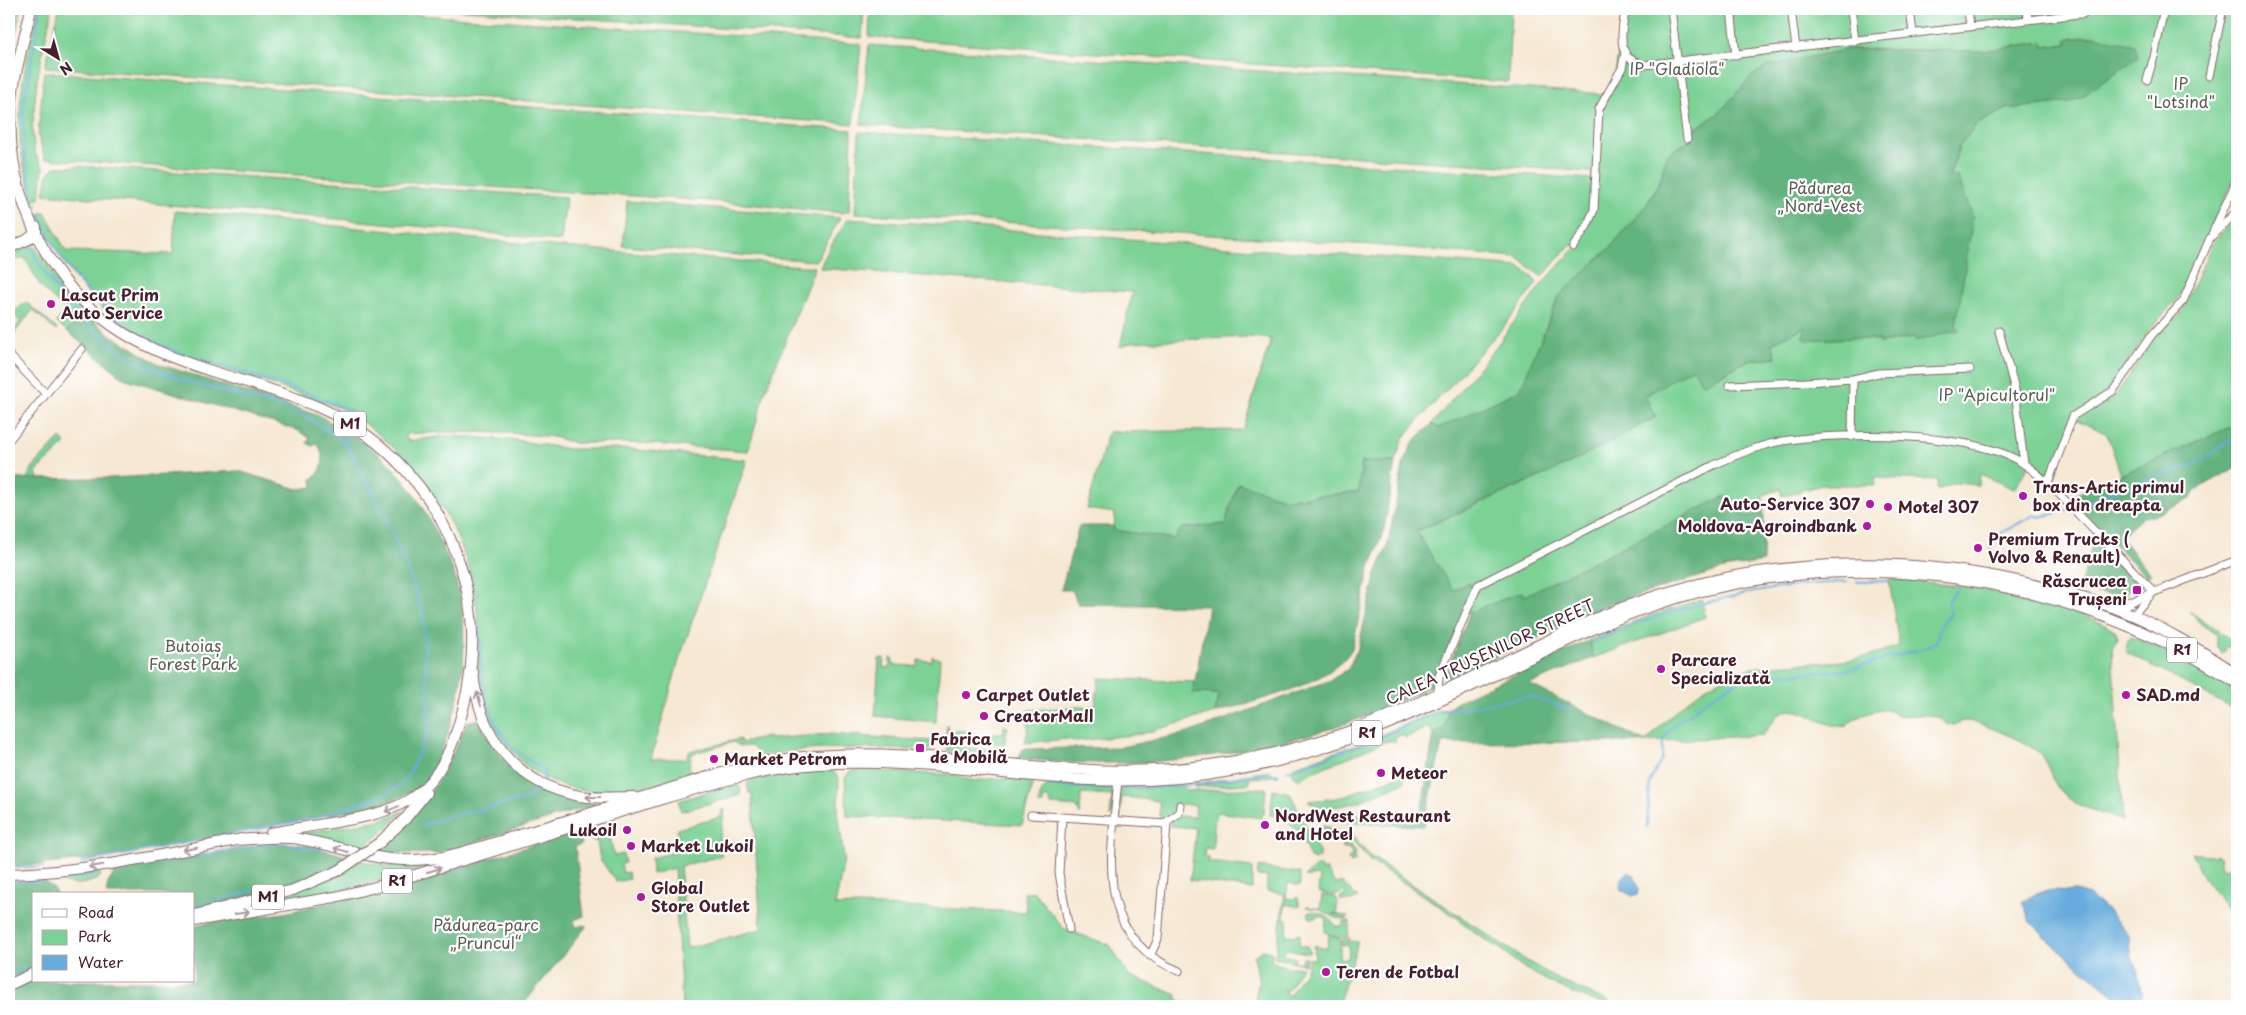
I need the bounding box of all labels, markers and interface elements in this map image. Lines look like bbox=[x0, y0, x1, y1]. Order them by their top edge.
north arrow bbox=[32, 32, 82, 82]
park label: IP "Gladiola" bbox=[1629, 56, 1725, 80]
text: N bbox=[55, 57, 77, 81]
park label: IP "Lotsind" bbox=[2147, 71, 2215, 113]
park label: Pădurea „Nord-Vest bbox=[1778, 175, 1862, 217]
place label: Lascut Prim Auto Service bbox=[61, 282, 163, 324]
marker: Lascut Prim Auto Service bbox=[45, 298, 57, 310]
park label: IP "Apicultorul" bbox=[1939, 382, 2055, 406]
road number: M1 bbox=[334, 412, 366, 436]
place label: Trans-Artic primul box din dreapta bbox=[2033, 474, 2184, 516]
marker: Trans-Artic primul box din dreapta bbox=[2017, 490, 2029, 502]
place label: Auto-Service 307 bbox=[1720, 491, 1860, 515]
place label: Motel 307 bbox=[1898, 494, 1979, 518]
marker: Auto-Service 307 bbox=[1864, 498, 1876, 510]
marker: Motel 307 bbox=[1882, 501, 1894, 513]
place label: Moldova-Agroindbank bbox=[1678, 513, 1857, 537]
marker: Moldova-Agroindbank bbox=[1861, 520, 1873, 532]
place label: Premium Trucks ( Volvo & Renault) bbox=[1988, 526, 2130, 568]
marker: Premium Trucks ( Volvo & Renault) bbox=[1972, 542, 1984, 554]
place label: Răscrucea Trușeni bbox=[2042, 568, 2127, 610]
marker: Răscrucea Trușeni bbox=[2131, 584, 2143, 596]
street label: CALEA TRUȘENILOR STREET bbox=[1381, 592, 1598, 710]
park label: Butoiaș Forest Park bbox=[149, 633, 238, 675]
road number: R1 bbox=[2167, 638, 2197, 662]
place label: Parcare Specializată bbox=[1671, 647, 1771, 689]
marker: Parcare Specializată bbox=[1655, 663, 1667, 675]
place label: Carpet Outlet bbox=[976, 682, 1090, 706]
place label: SAD.md bbox=[2136, 682, 2200, 706]
marker: Carpet Outlet bbox=[960, 689, 972, 701]
marker: SAD.md bbox=[2120, 689, 2132, 701]
one-way arrow bbox=[473, 692, 483, 708]
place label: CreatorMall bbox=[994, 703, 1093, 727]
marker: CreatorMall bbox=[978, 710, 990, 722]
road number: R1 bbox=[1352, 720, 1382, 746]
place label: Fabrica de Mobilă bbox=[930, 726, 1008, 768]
marker: Fabrica de Mobilă bbox=[914, 742, 926, 754]
place label: Market Petrom bbox=[724, 746, 847, 770]
marker: Market Petrom bbox=[708, 753, 720, 765]
place label: Meteor bbox=[1391, 760, 1448, 784]
marker: Meteor bbox=[1375, 767, 1387, 779]
one-way arrow bbox=[585, 792, 602, 802]
place label: NordWest Restaurant and Hotel bbox=[1275, 803, 1451, 845]
one-way arrow bbox=[385, 804, 400, 814]
place label: Lukoil bbox=[569, 817, 617, 841]
marker: NordWest Restaurant and Hotel bbox=[1259, 819, 1271, 831]
marker: Lukoil bbox=[621, 824, 633, 836]
place label: Market Lukoil bbox=[641, 833, 754, 857]
marker: Market Lukoil bbox=[625, 840, 637, 852]
one-way arrow bbox=[183, 845, 199, 855]
one-way arrow bbox=[334, 845, 350, 854]
one-way arrow bbox=[88, 861, 104, 871]
one-way arrow bbox=[426, 864, 442, 874]
road number: R1 bbox=[382, 868, 412, 894]
place label: Global Store Outlet bbox=[651, 875, 750, 917]
road number: M1 bbox=[252, 884, 284, 910]
marker: Global Store Outlet bbox=[635, 891, 647, 903]
legend bbox=[32, 892, 195, 982]
text: Road bbox=[78, 900, 114, 923]
one-way arrow bbox=[233, 908, 249, 918]
park label: Pădurea-parc „Pruncul“ bbox=[433, 912, 539, 954]
text: Park bbox=[78, 924, 112, 947]
text: Water bbox=[78, 950, 123, 973]
place label: Teren de Fotbal bbox=[1336, 959, 1459, 983]
marker: Teren de Fotbal bbox=[1320, 966, 1332, 978]

